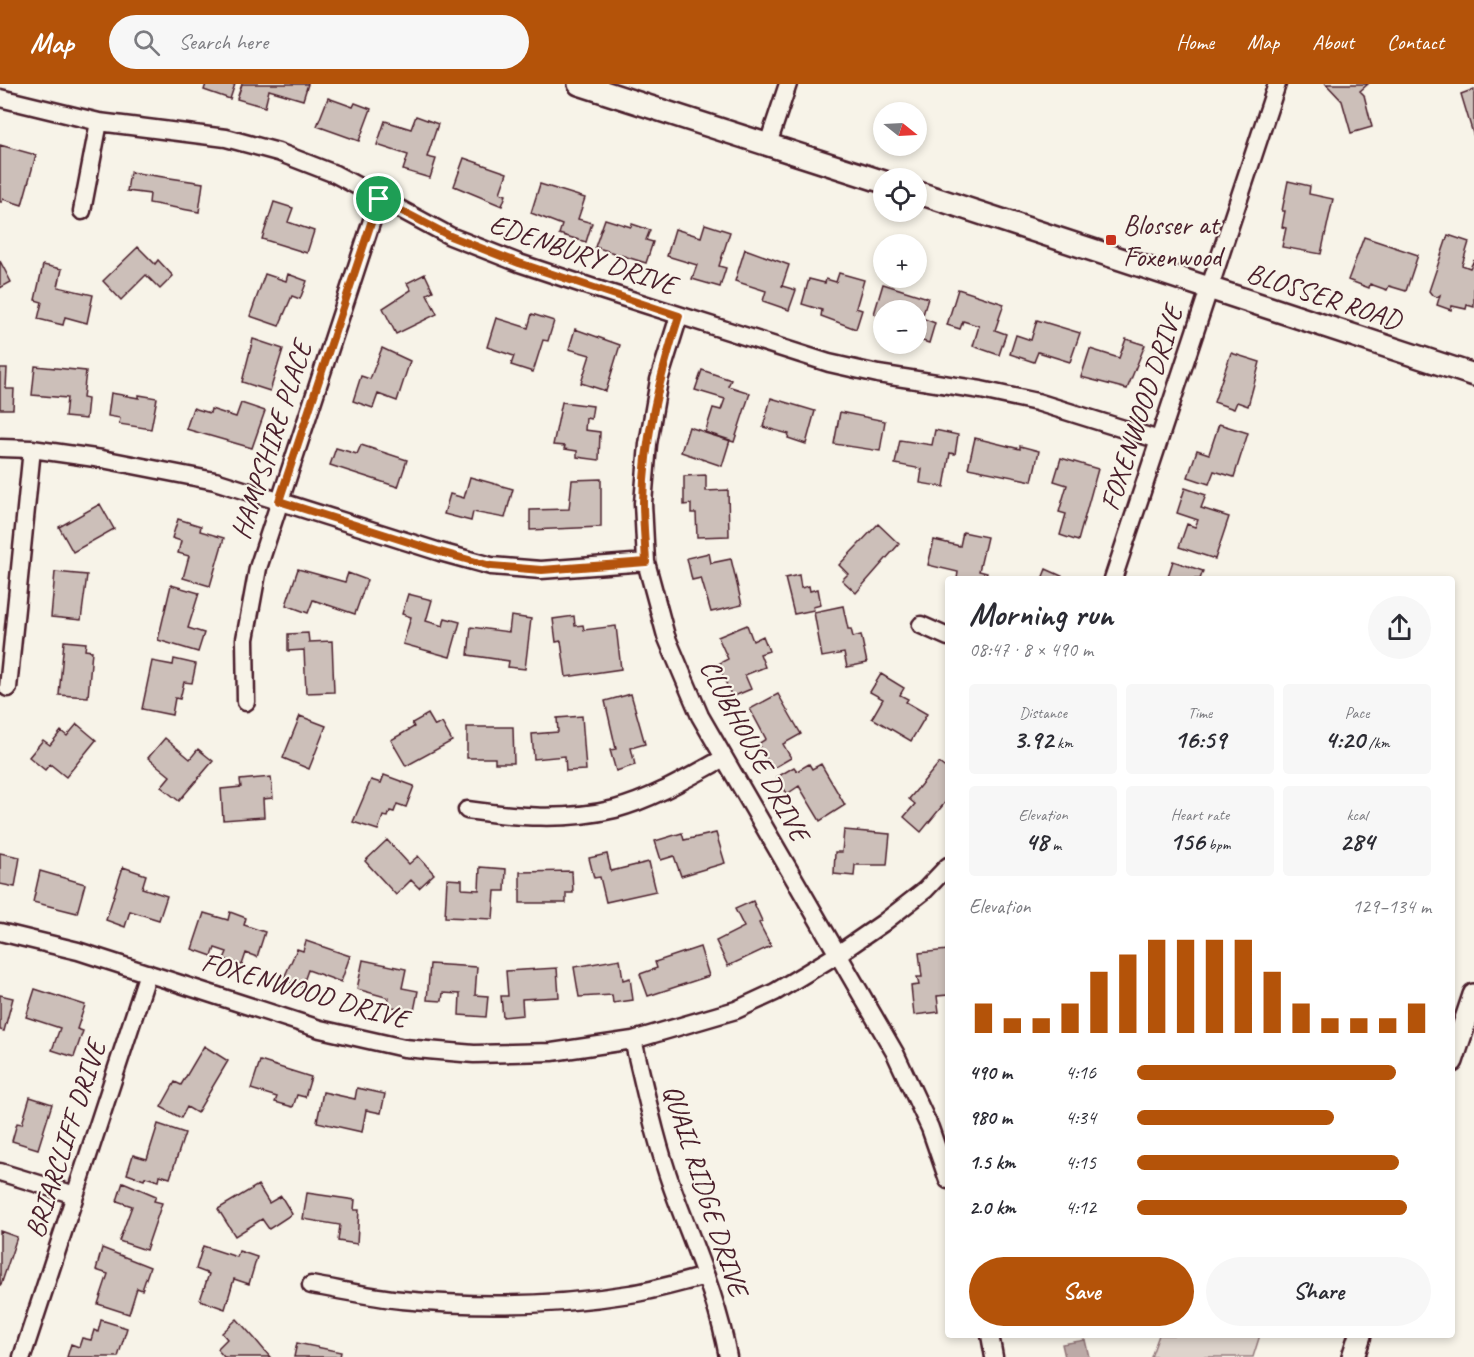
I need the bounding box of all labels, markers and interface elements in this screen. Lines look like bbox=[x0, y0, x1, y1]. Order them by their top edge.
search box bbox=[109, 15, 529, 69]
text: Map bbox=[30, 25, 73, 60]
icon: search bbox=[130, 26, 163, 59]
text: Search here bbox=[178, 28, 268, 56]
text: Home bbox=[1176, 29, 1214, 55]
text: Map bbox=[1247, 29, 1279, 55]
text: About bbox=[1312, 29, 1354, 55]
text: Contact bbox=[1387, 29, 1444, 55]
north arrow bbox=[873, 102, 927, 156]
map controls bbox=[873, 102, 927, 354]
button: locate bbox=[873, 168, 927, 222]
pin bbox=[353, 173, 404, 224]
icon: arrive bbox=[362, 182, 395, 215]
street label: EDENBURY DRIVE bbox=[485, 206, 684, 303]
place label: Blosser at Foxenwood bbox=[1123, 207, 1226, 274]
marker: Blosser at Foxenwood bbox=[1104, 233, 1118, 247]
button: + bbox=[873, 234, 927, 288]
street label: BLOSSER ROAD bbox=[1243, 255, 1408, 338]
street label: FOXENWOOD DRIVE bbox=[1091, 298, 1192, 515]
button: − bbox=[873, 300, 927, 354]
street label: HAMPSHIRE PLACE bbox=[223, 333, 321, 543]
text: Morning run bbox=[969, 593, 1113, 635]
button: share bbox=[1368, 596, 1431, 659]
text: 08:47 · 8 × 490 m bbox=[969, 637, 1093, 662]
street label: CLUBHOUSE DRIVE bbox=[692, 653, 819, 850]
text: Distance bbox=[1019, 703, 1067, 723]
text: Time bbox=[1188, 703, 1212, 723]
text: Pace bbox=[1345, 703, 1369, 723]
text: 3.92 bbox=[1013, 723, 1053, 756]
text: 16:59 bbox=[1174, 723, 1226, 756]
text: 4:20 bbox=[1324, 723, 1365, 756]
text: km bbox=[1053, 733, 1073, 753]
text: /km bbox=[1365, 733, 1390, 753]
text: Elevation bbox=[1018, 805, 1068, 825]
text: Heart rate bbox=[1171, 805, 1229, 825]
text: kcal bbox=[1346, 805, 1368, 825]
text: 48 bbox=[1025, 825, 1048, 858]
text: 156 bbox=[1169, 825, 1205, 858]
text: 284 bbox=[1339, 825, 1375, 858]
text: m bbox=[1048, 835, 1061, 855]
text: bpm bbox=[1205, 835, 1231, 855]
text: Elevation bbox=[969, 894, 1031, 919]
text: 129–134 m bbox=[1352, 894, 1431, 919]
street label: FOXENWOOD DRIVE bbox=[198, 944, 416, 1037]
street label: BRIARCLIFF DRIVE bbox=[17, 1032, 114, 1242]
text: 490 m bbox=[969, 1060, 1012, 1085]
text: 4:16 bbox=[1065, 1060, 1096, 1085]
street label: QUAIL RIDGE DRIVE bbox=[655, 1080, 758, 1303]
text: 980 m bbox=[969, 1105, 1012, 1130]
text: 4:34 bbox=[1065, 1105, 1096, 1130]
text: 1.5 km bbox=[969, 1150, 1015, 1175]
text: 4:15 bbox=[1065, 1150, 1096, 1175]
text: 2.0 km bbox=[969, 1195, 1016, 1220]
text: 4:12 bbox=[1065, 1195, 1096, 1220]
button: Save bbox=[969, 1257, 1194, 1326]
button: Share bbox=[1206, 1257, 1431, 1326]

